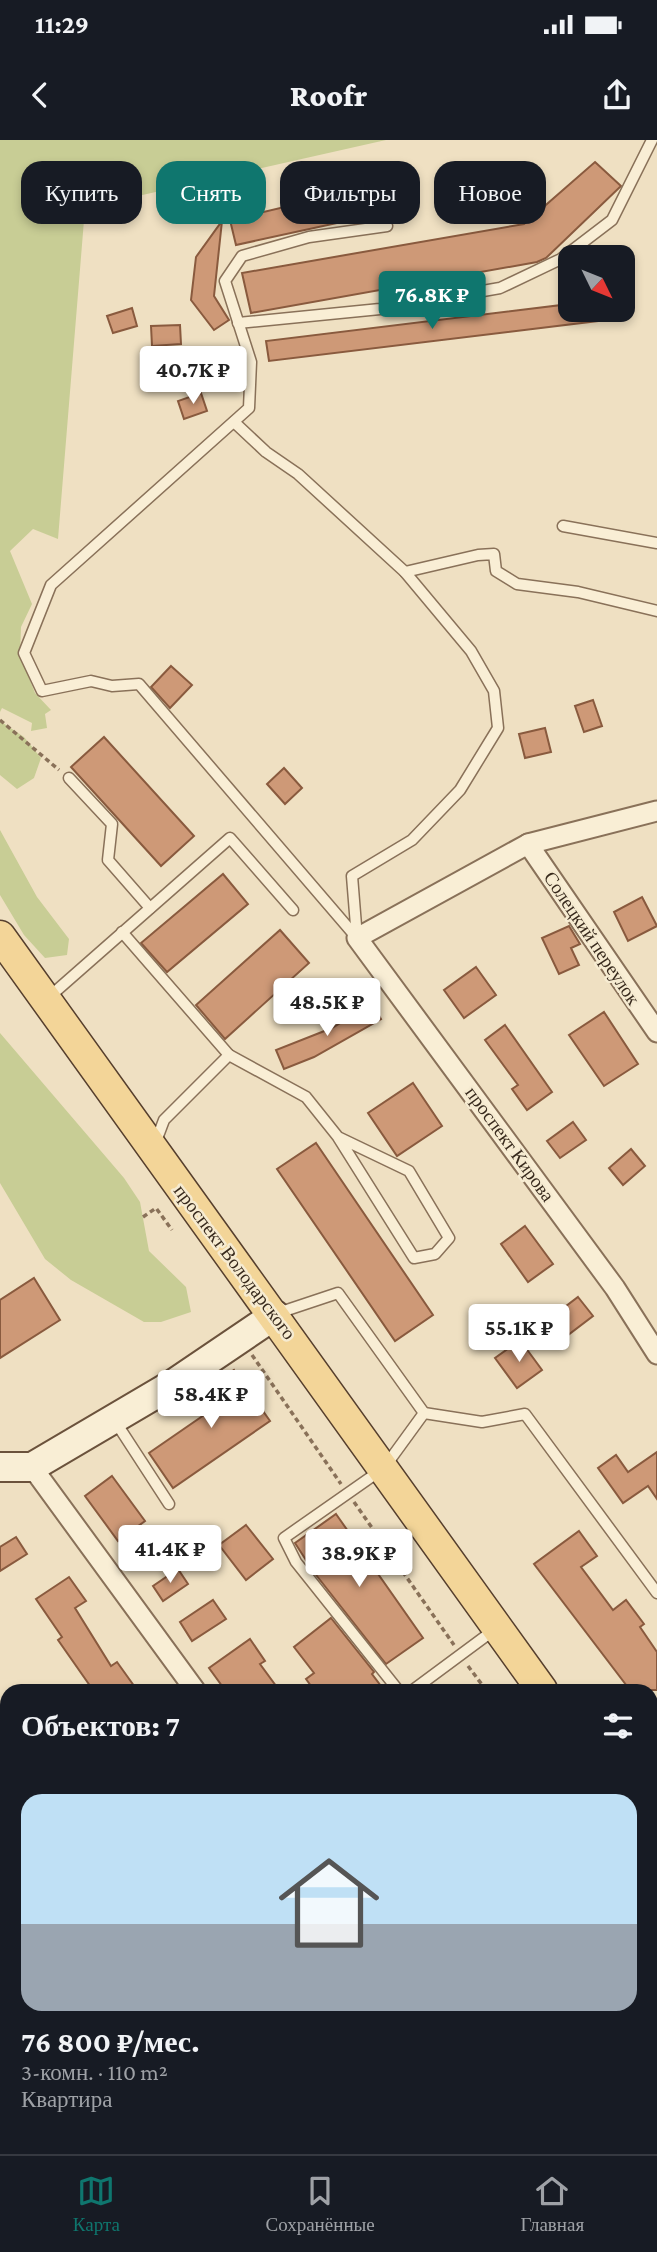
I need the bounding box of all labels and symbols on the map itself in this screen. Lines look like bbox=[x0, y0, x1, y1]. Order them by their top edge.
north arrow bbox=[558, 245, 635, 322]
pin: 76.8K ₽ bbox=[367, 272, 497, 331]
pin: 40.7K ₽ bbox=[128, 346, 258, 406]
street label: Солецкий переулок bbox=[540, 867, 645, 1009]
pin: 48.5K ₽ bbox=[262, 978, 392, 1038]
street label: проспект Кирова bbox=[461, 1083, 559, 1206]
street label: проспект Володарского bbox=[170, 1180, 300, 1344]
pin: 55.1K ₽ bbox=[454, 1304, 584, 1364]
pin: 58.4K ₽ bbox=[146, 1370, 276, 1430]
pin: 41.4K ₽ bbox=[105, 1526, 235, 1585]
pin: 38.9K ₽ bbox=[294, 1530, 424, 1589]

